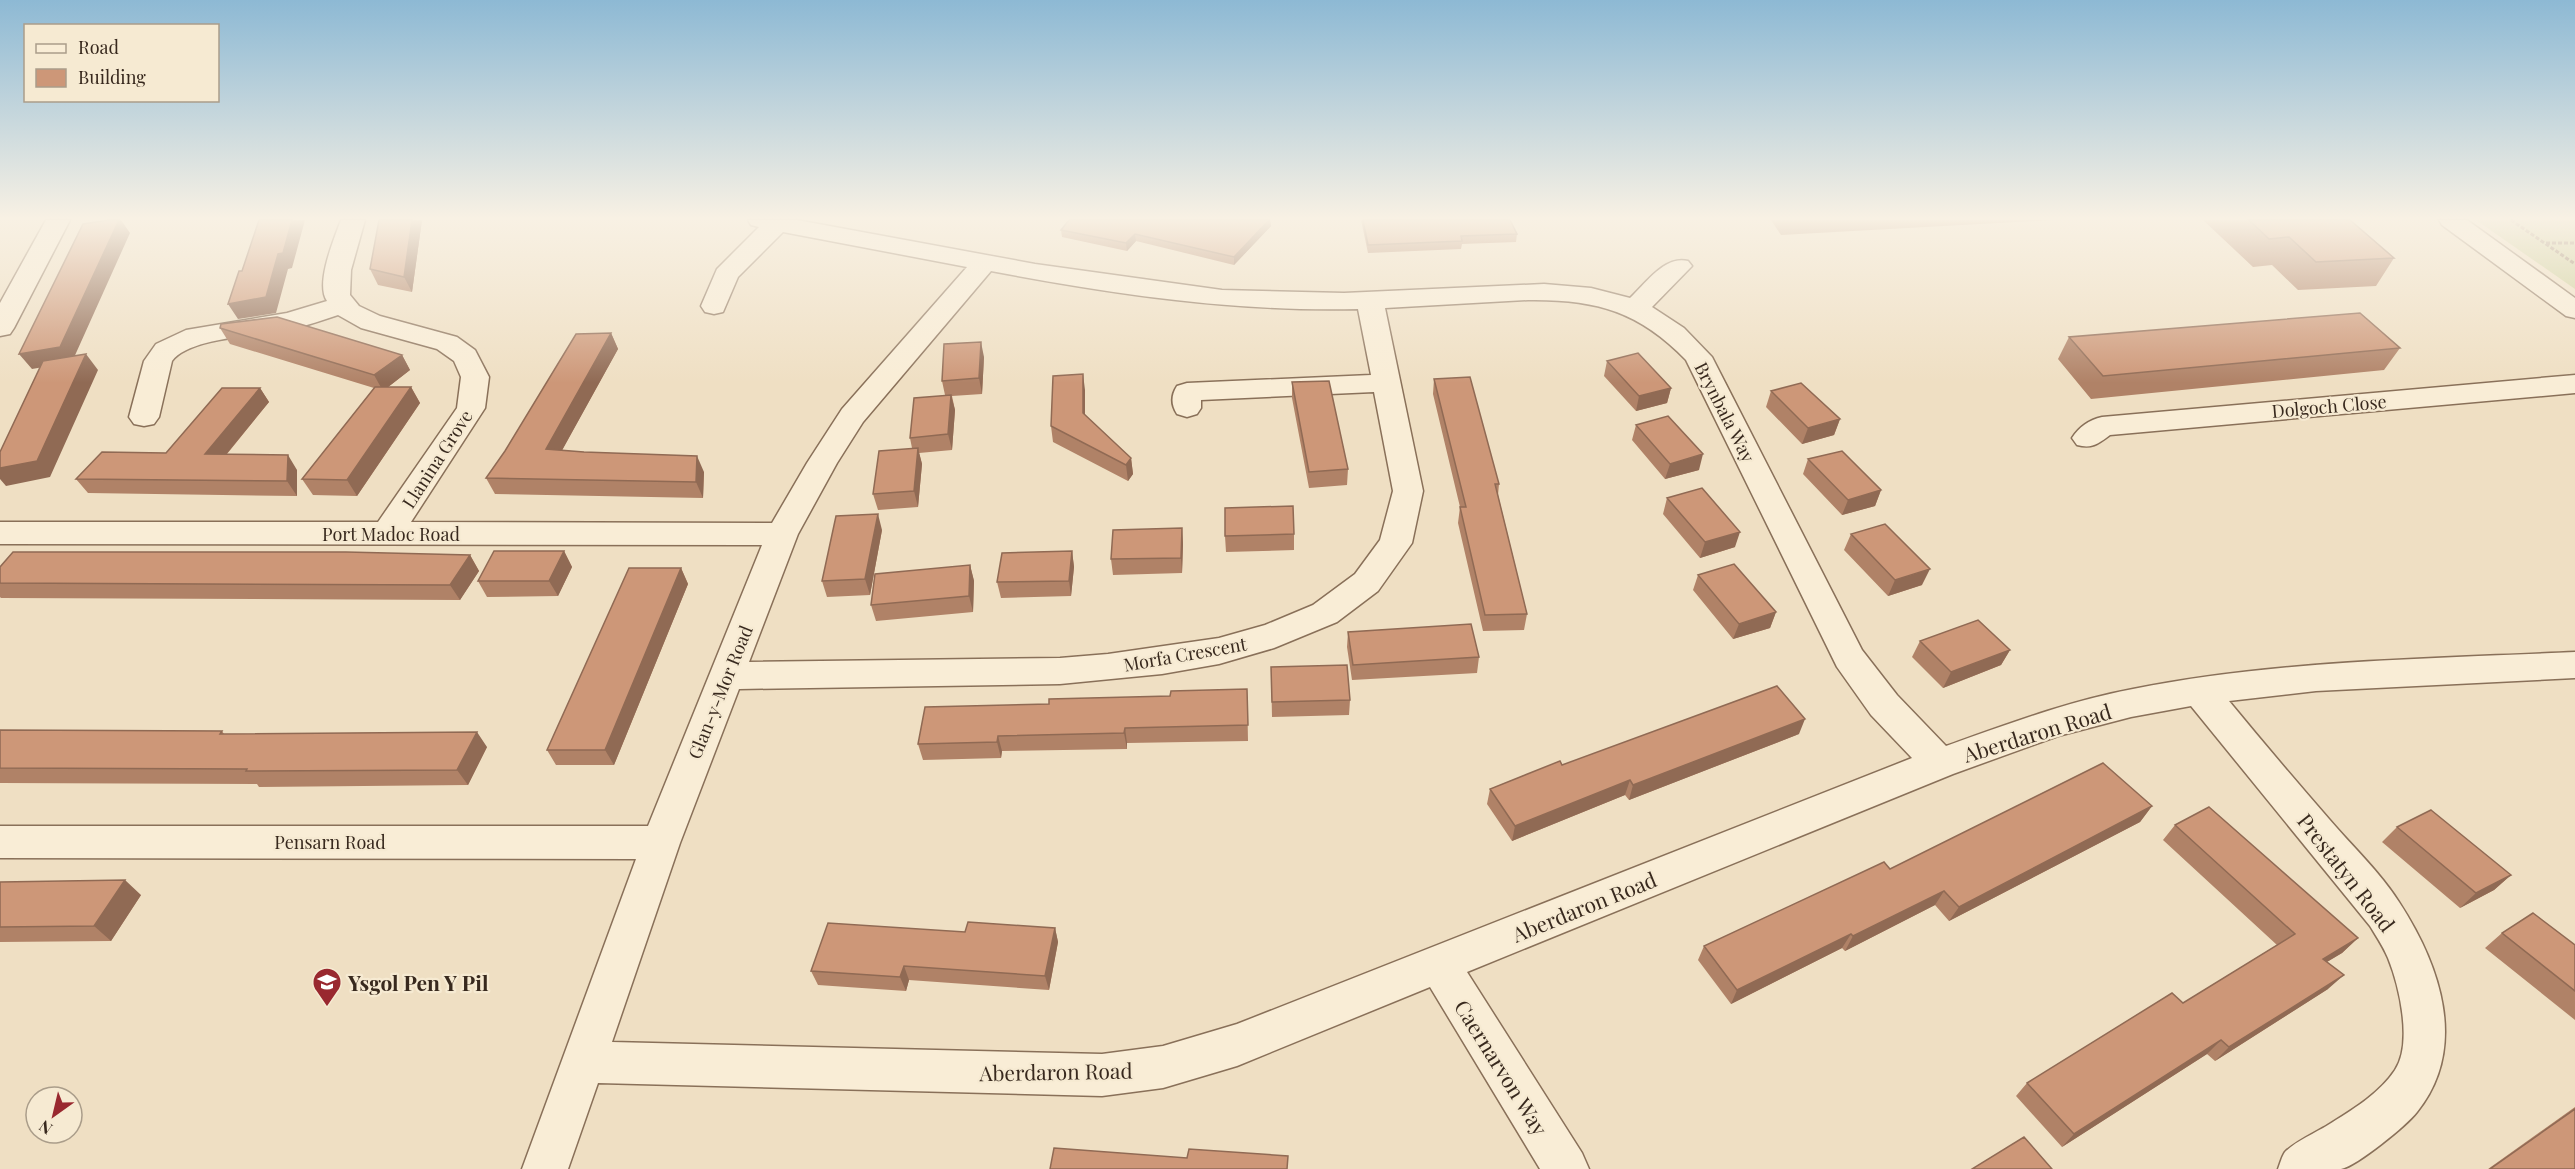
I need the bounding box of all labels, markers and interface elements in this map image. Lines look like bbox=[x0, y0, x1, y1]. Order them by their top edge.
legend bbox=[24, 24, 219, 102]
text: Road bbox=[78, 35, 119, 59]
text: Building bbox=[78, 65, 146, 89]
street label: Brynbala Way bbox=[1690, 358, 1760, 466]
street label: Dolgoch Close bbox=[2271, 389, 2387, 423]
street label: Llanina Grove bbox=[396, 405, 478, 513]
street label: Port Madoc Road bbox=[322, 522, 460, 546]
street label: Glan-y-Mor Road bbox=[682, 621, 758, 762]
street label: Morfa Crescent bbox=[1122, 631, 1249, 677]
street label: Aberdaron Road bbox=[1959, 696, 2114, 768]
street label: Prestatyn Road bbox=[2292, 807, 2402, 937]
street label: Pensarn Road bbox=[274, 830, 386, 854]
street label: Aberdaron Road bbox=[1507, 864, 1660, 948]
school or university icon: Ysgol Pen Y Pil bbox=[311, 966, 343, 1008]
place label: Ysgol Pen Y Pil bbox=[347, 968, 489, 996]
street label: Caernarvon Way bbox=[1449, 994, 1555, 1140]
street label: Aberdaron Road bbox=[978, 1056, 1133, 1086]
north arrow bbox=[24, 1085, 84, 1145]
text: N bbox=[34, 1116, 56, 1140]

